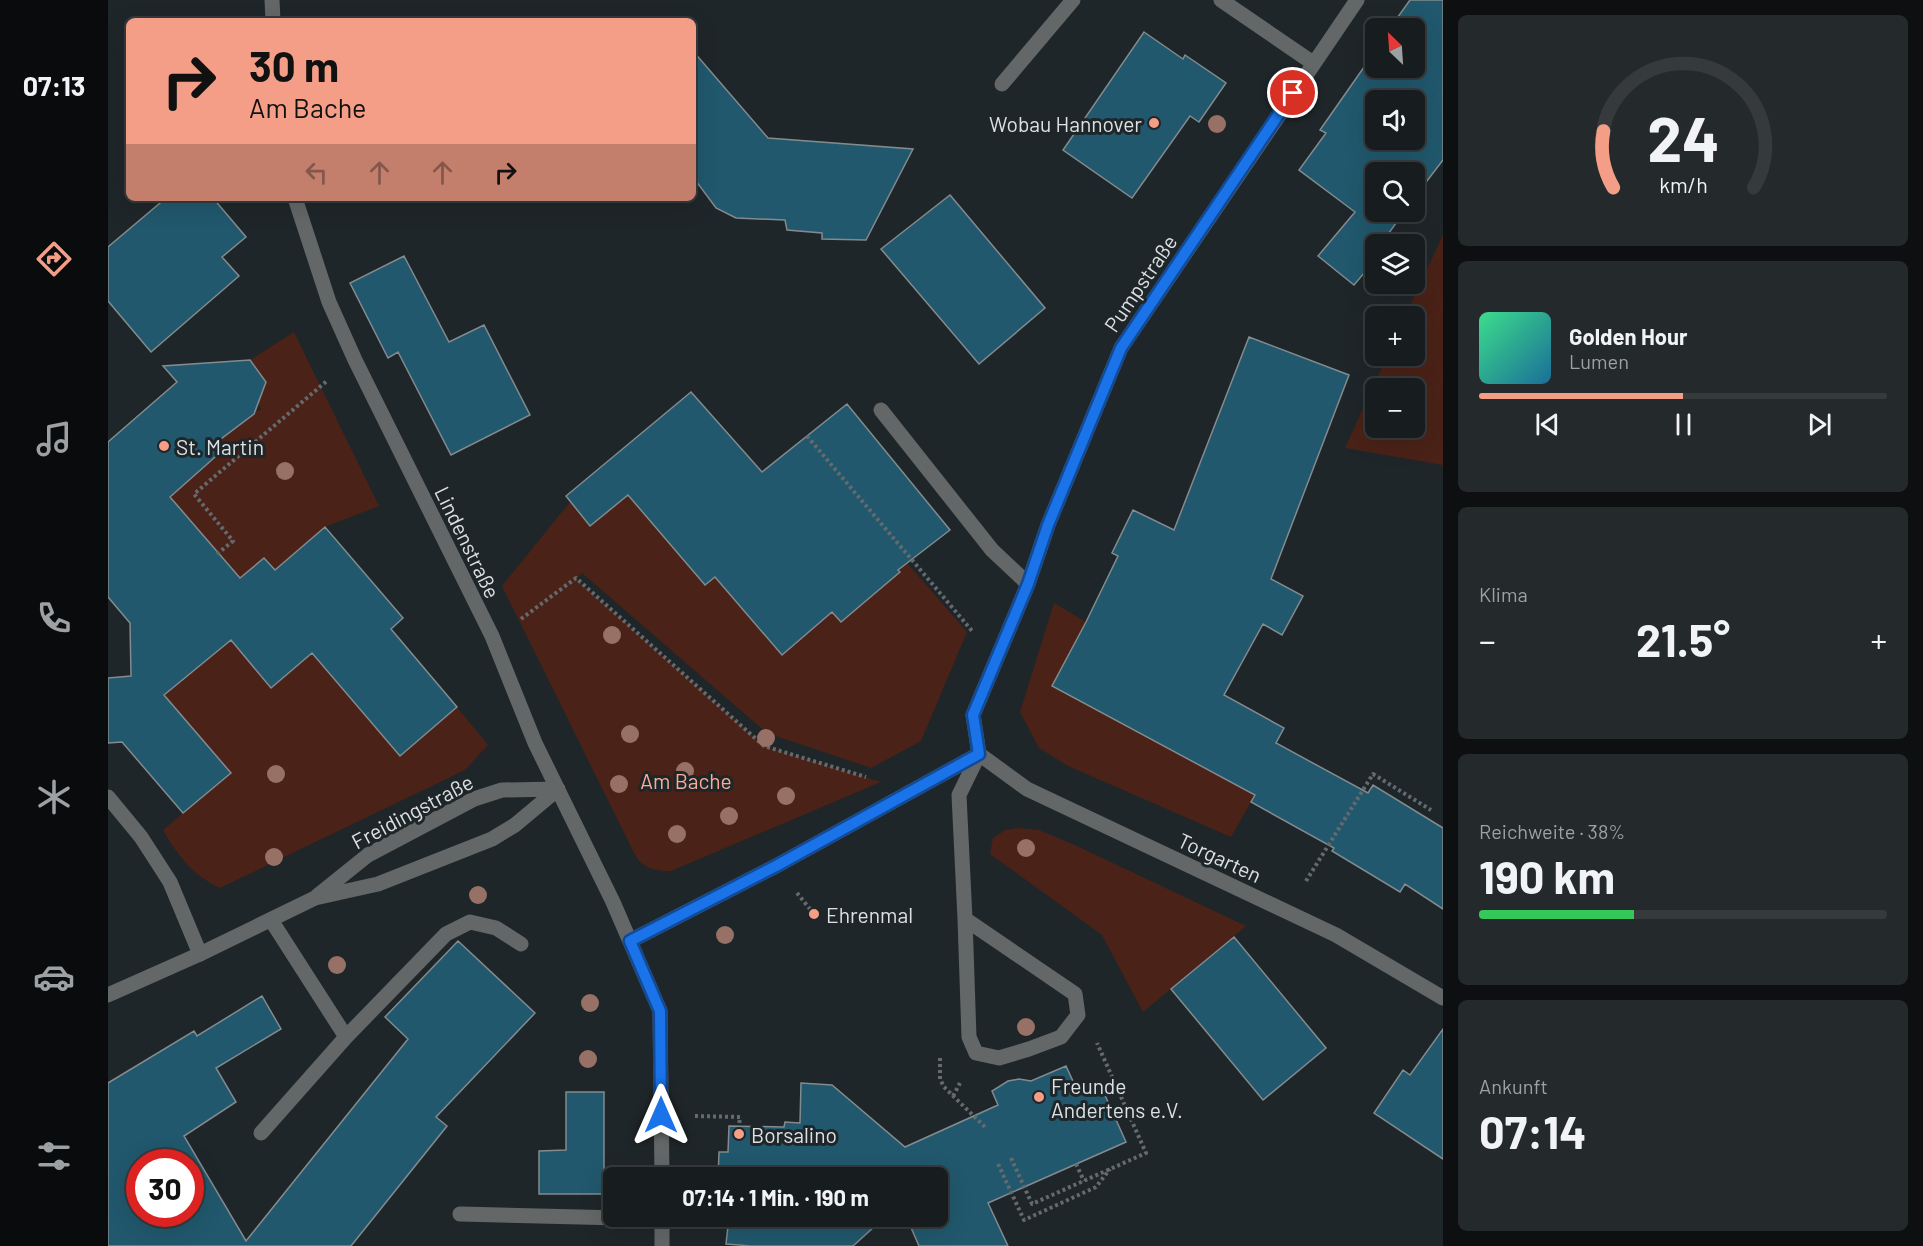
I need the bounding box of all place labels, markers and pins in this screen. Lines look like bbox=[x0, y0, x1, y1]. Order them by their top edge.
pin bbox=[1267, 67, 1318, 118]
place label: Wobau Hannover bbox=[989, 111, 1142, 136]
marker: Wobau Hannover bbox=[1147, 116, 1161, 130]
place label: St. Martin bbox=[176, 434, 264, 459]
marker: St. Martin bbox=[157, 439, 171, 453]
place label: Ehrenmal bbox=[826, 902, 913, 927]
marker: Ehrenmal bbox=[807, 907, 821, 921]
place label: Freunde Andertens e.V. bbox=[1051, 1073, 1183, 1122]
marker: Freunde Andertens e.V. bbox=[1032, 1090, 1046, 1104]
place label: Borsalino bbox=[751, 1122, 837, 1147]
marker: Borsalino bbox=[732, 1127, 746, 1141]

